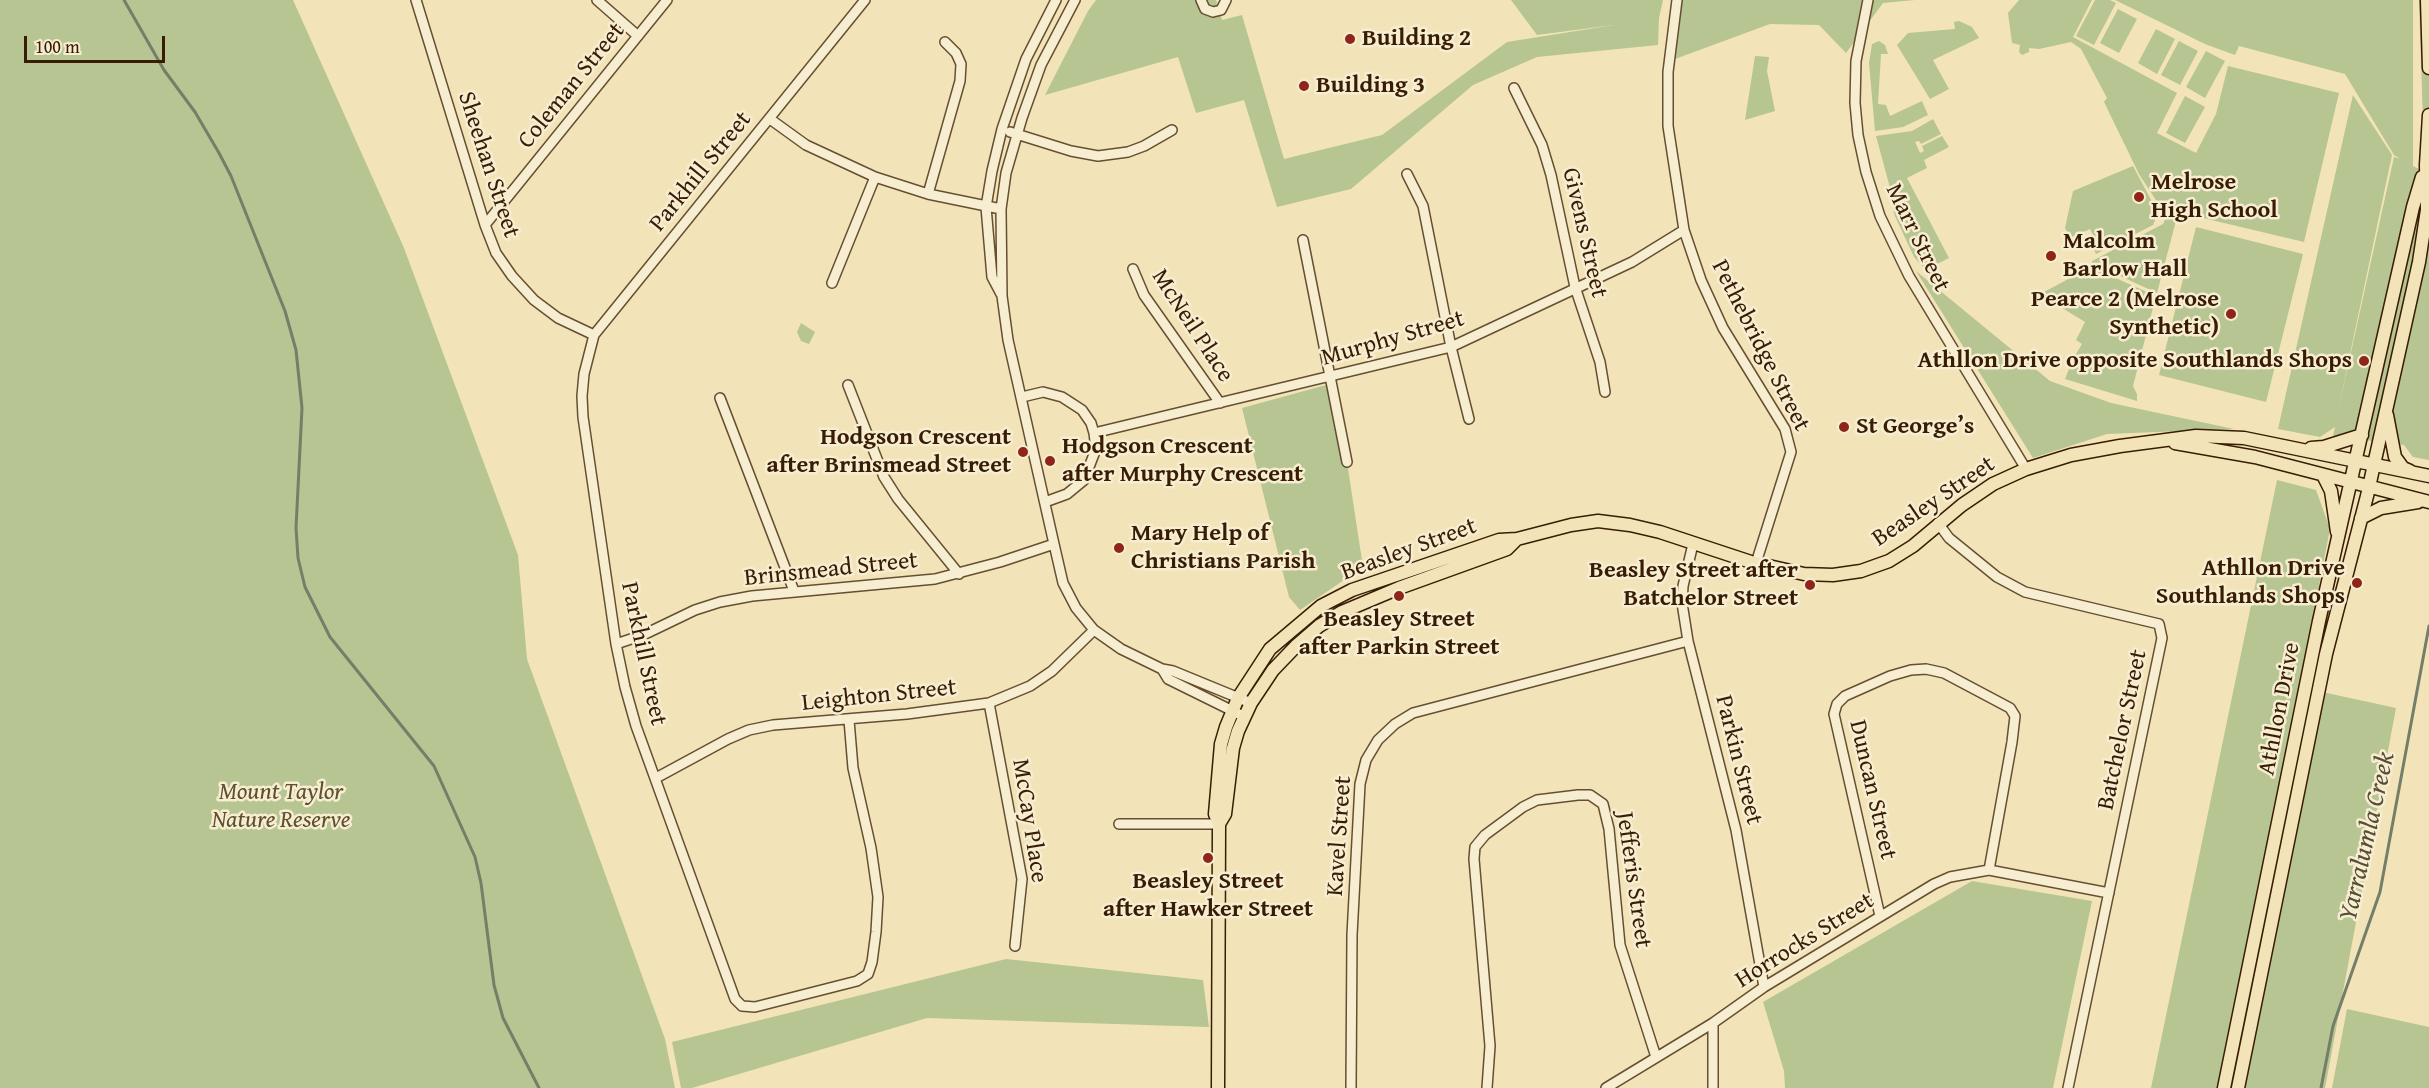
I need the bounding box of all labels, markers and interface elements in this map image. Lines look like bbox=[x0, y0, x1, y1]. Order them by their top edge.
street label: Coleman Street bbox=[512, 17, 632, 155]
scale bar bbox=[27, 24, 168, 62]
place label: Building 2 bbox=[1362, 25, 1471, 53]
marker: Building 2 bbox=[1343, 32, 1357, 46]
text: 100 m bbox=[35, 33, 80, 60]
place label: Building 3 bbox=[1316, 72, 1425, 100]
marker: Building 3 bbox=[1297, 79, 1311, 93]
street label: Sheehan Street bbox=[451, 88, 525, 242]
street label: Parkhill Street bbox=[644, 106, 758, 238]
street label: Givens Street bbox=[1555, 165, 1613, 301]
place label: Melrose High School bbox=[2151, 169, 2278, 225]
street label: Marr Street bbox=[1878, 179, 1956, 297]
marker: Melrose High School bbox=[2132, 190, 2146, 204]
place label: Malcolm Barlow Hall bbox=[2063, 228, 2187, 284]
marker: Malcolm Barlow Hall bbox=[2044, 249, 2058, 263]
street label: Pethebridge Street bbox=[1704, 256, 1816, 436]
street label: McNeil Place bbox=[1145, 264, 1239, 388]
place label: Pearce 2 (Melrose Synthetic) bbox=[2031, 286, 2219, 342]
street label: Murphy Street bbox=[1318, 305, 1468, 373]
marker: Pearce 2 (Melrose Synthetic) bbox=[2224, 307, 2238, 321]
place label: Athllon Drive opposite Southlands Shops bbox=[1917, 347, 2352, 375]
marker: Athllon Drive opposite Southlands Shops bbox=[2357, 354, 2371, 368]
place label: St George’s bbox=[1856, 413, 1974, 441]
marker: St George’s bbox=[1837, 420, 1851, 434]
place label: Hodgson Crescent after Brinsmead Street bbox=[767, 424, 1011, 480]
place label: Hodgson Crescent after Murphy Crescent bbox=[1062, 433, 1303, 489]
marker: Hodgson Crescent after Brinsmead Street bbox=[1016, 445, 1030, 459]
street label: Beasley Street bbox=[1867, 450, 2001, 554]
marker: Hodgson Crescent after Murphy Crescent bbox=[1043, 454, 1057, 468]
street label: Beasley Street bbox=[1338, 512, 1480, 588]
place label: Mary Help of Christians Parish bbox=[1131, 520, 1315, 576]
marker: Mary Help of Christians Parish bbox=[1112, 541, 1126, 555]
street label: Brinsmead Street bbox=[743, 547, 919, 593]
place label: Athllon Drive Southlands Shops bbox=[2156, 555, 2345, 611]
place label: Beasley Street after Batchelor Street bbox=[1589, 557, 1798, 613]
marker: Athllon Drive Southlands Shops bbox=[2350, 576, 2364, 590]
marker: Beasley Street after Batchelor Street bbox=[1803, 578, 1817, 592]
street label: Parkhill Street bbox=[614, 580, 672, 728]
marker: Beasley Street after Parkin Street bbox=[1392, 589, 1406, 603]
place label: Beasley Street after Parkin Street bbox=[1299, 606, 1499, 662]
street label: Athllon Drive bbox=[2253, 640, 2307, 778]
street label: Batchelor Street bbox=[2092, 647, 2154, 813]
street label: Leighton Street bbox=[800, 674, 958, 718]
street label: Parkin Street bbox=[1708, 692, 1768, 828]
street label: Duncan Street bbox=[1842, 717, 1902, 863]
water label: Yarralumla Creek bbox=[2333, 749, 2403, 925]
street label: McCay Place bbox=[1005, 757, 1053, 885]
street label: Kavel Street bbox=[1321, 775, 1359, 897]
park label: Mount Taylor Nature Reserve bbox=[212, 779, 350, 835]
street label: Jefferis Street bbox=[1609, 810, 1657, 950]
marker: Beasley Street after Hawker Street bbox=[1201, 851, 1215, 865]
place label: Beasley Street after Hawker Street bbox=[1103, 868, 1313, 924]
street label: Horrocks Street bbox=[1730, 887, 1880, 995]

